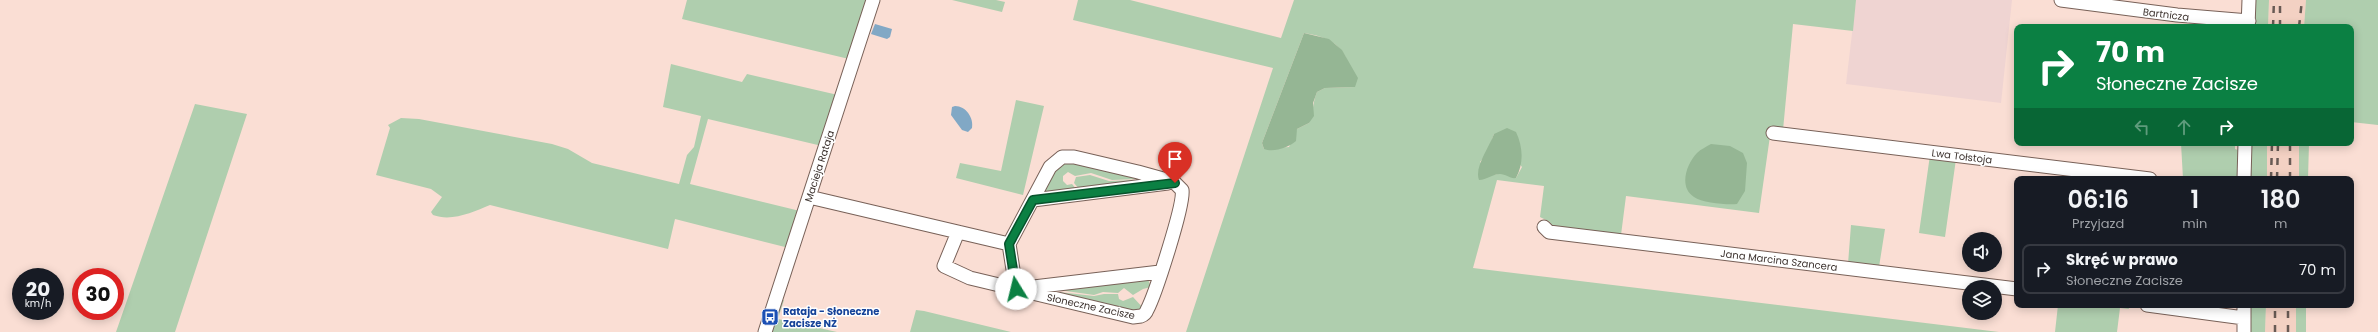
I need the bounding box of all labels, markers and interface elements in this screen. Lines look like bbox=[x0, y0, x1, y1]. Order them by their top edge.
street label: Bartnicza bbox=[2142, 4, 2190, 25]
text: 70 m bbox=[2096, 33, 2165, 72]
icon: right bbox=[2030, 40, 2082, 92]
text: Słoneczne Zacisze bbox=[2096, 71, 2258, 96]
icon: left bbox=[2131, 116, 2153, 138]
icon: ahead bbox=[2173, 116, 2195, 138]
icon: right bbox=[2215, 116, 2237, 138]
street label: Macieja Rataja bbox=[801, 128, 838, 204]
pin bbox=[1158, 142, 1192, 183]
street label: Lwa Tołstoja bbox=[1931, 145, 1993, 168]
icon: arrive bbox=[1164, 148, 1186, 170]
text: 06:16 bbox=[2068, 183, 2129, 216]
text: 1 bbox=[2190, 183, 2199, 216]
text: 180 bbox=[2261, 183, 2300, 216]
text: Przyjazd bbox=[2072, 214, 2124, 233]
text: min bbox=[2182, 214, 2207, 233]
text: m bbox=[2274, 214, 2287, 233]
map controls bbox=[1962, 232, 2002, 320]
button: sound bbox=[1962, 232, 2002, 272]
street label: Jana Marcina Szancera bbox=[1720, 246, 1838, 275]
text: Skręć w prawo bbox=[2066, 249, 2178, 270]
icon: right bbox=[2032, 258, 2054, 280]
text: 70 m bbox=[2299, 259, 2336, 280]
speed limit sign: 30 bbox=[72, 268, 124, 320]
position arrow bbox=[995, 268, 1037, 310]
text: Słoneczne Zacisze bbox=[2066, 271, 2183, 290]
text: 20 bbox=[26, 275, 50, 303]
button: layers bbox=[1962, 280, 2002, 320]
street label: Słoneczne Zacisze bbox=[1045, 290, 1136, 323]
text: km/h bbox=[25, 296, 51, 311]
place label: Rataja - Słoneczne Zacisze NŻ bbox=[783, 304, 879, 331]
bus stop icon: Rataja - Słoneczne Zacisze NŻ bbox=[760, 307, 780, 327]

